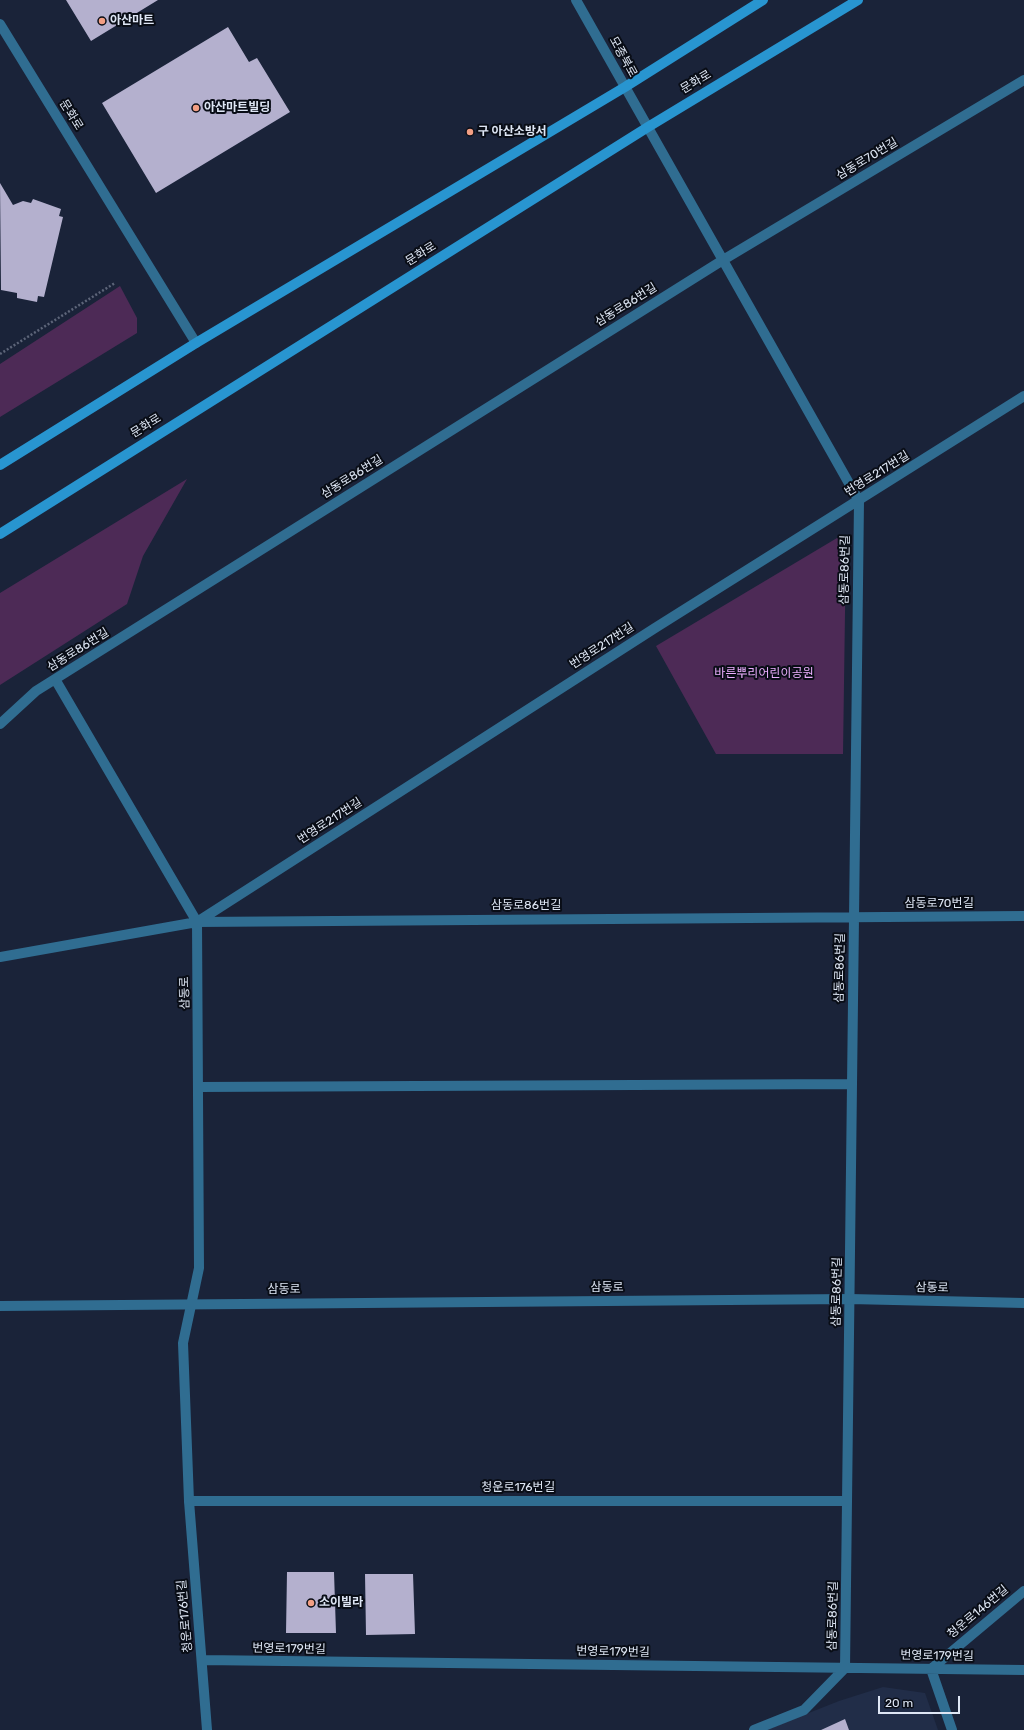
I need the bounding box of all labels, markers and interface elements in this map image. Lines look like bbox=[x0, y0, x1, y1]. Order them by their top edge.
place label: 아산마트 bbox=[110, 14, 154, 28]
marker: 아산마트 bbox=[97, 16, 107, 26]
street label: 모종북로 bbox=[606, 34, 640, 80]
street label: 문화로 bbox=[678, 67, 714, 97]
street label: 문화로 bbox=[56, 97, 86, 133]
place label: 아산마트빌딩 bbox=[204, 101, 270, 115]
marker: 아산마트빌딩 bbox=[191, 103, 201, 113]
place label: 구 아산소방서 bbox=[478, 125, 547, 139]
marker: 구 아산소방서 bbox=[465, 127, 475, 137]
street label: 삼동로70번길 bbox=[834, 135, 900, 183]
street label: 문화로 bbox=[403, 239, 439, 269]
street label: 삼동로86번길 bbox=[592, 280, 660, 330]
street label: 문화로 bbox=[128, 411, 164, 441]
street label: 번영로217번길 bbox=[842, 448, 912, 500]
street label: 삼동로86번길 bbox=[318, 452, 386, 502]
street label: 삼동로86번길 bbox=[837, 535, 853, 605]
street label: 번영로217번길 bbox=[567, 620, 637, 672]
street label: 삼동로86번길 bbox=[44, 625, 112, 675]
park label: 바른뿌리어린이공원 bbox=[714, 667, 814, 681]
street label: 번영로217번길 bbox=[295, 795, 365, 847]
street label: 삼동로70번길 bbox=[905, 897, 973, 911]
street label: 삼동로86번길 bbox=[491, 899, 561, 913]
street label: 삼동로86번길 bbox=[832, 933, 848, 1003]
street label: 삼동로 bbox=[178, 976, 192, 1010]
street label: 삼동로86번길 bbox=[829, 1257, 845, 1327]
street label: 삼동로 bbox=[590, 1281, 624, 1295]
street label: 삼동로 bbox=[915, 1281, 949, 1295]
street label: 삼동로 bbox=[267, 1283, 301, 1297]
street label: 청운로176번길 bbox=[481, 1481, 555, 1495]
street label: 청운로176번길 bbox=[175, 1579, 195, 1653]
street label: 삼동로86번길 bbox=[825, 1581, 841, 1651]
street label: 청운로146번길 bbox=[945, 1582, 1011, 1642]
place label: 소이빌라 bbox=[319, 1596, 363, 1610]
marker: 소이빌라 bbox=[306, 1598, 316, 1608]
street label: 번영로179번길 bbox=[252, 1641, 326, 1657]
street label: 번영로179번길 bbox=[576, 1644, 650, 1660]
street label: 번영로179번길 bbox=[900, 1648, 974, 1664]
scale bar bbox=[880, 1688, 962, 1714]
text: 20 m bbox=[885, 1696, 913, 1710]

